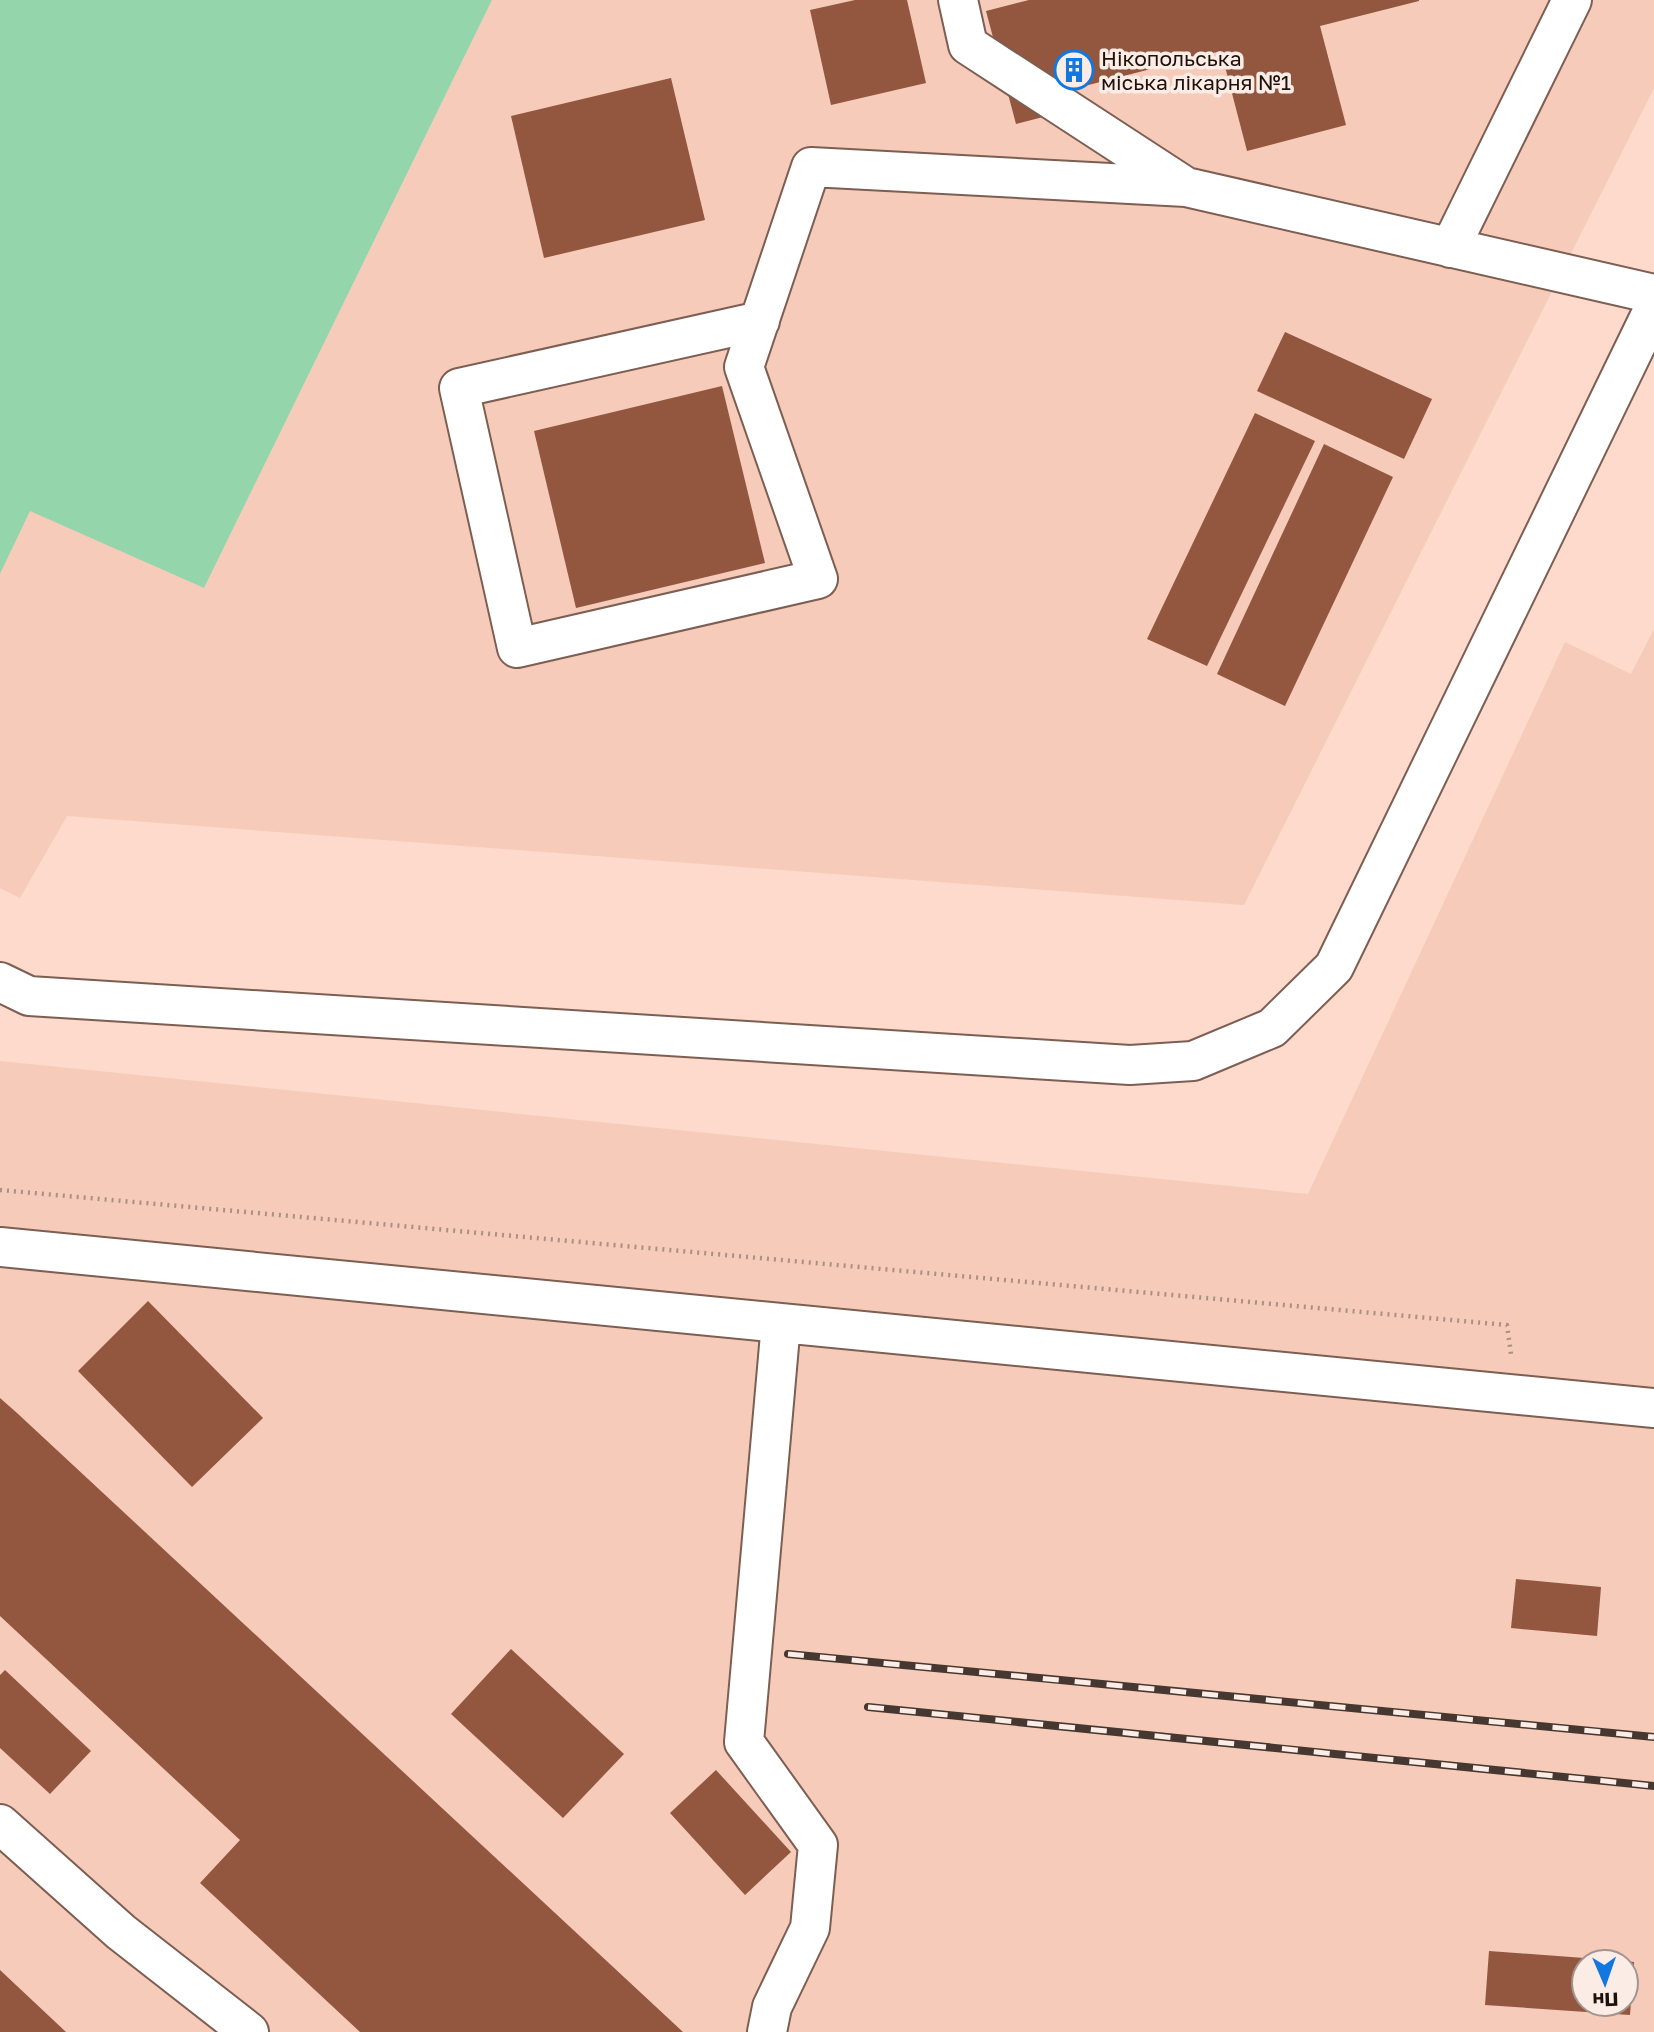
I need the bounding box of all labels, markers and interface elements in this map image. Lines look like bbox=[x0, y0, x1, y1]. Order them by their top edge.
place label: Нікопольська міська лікарня №1 bbox=[1101, 45, 1291, 95]
building icon: Нікопольська міська лікарня №1 bbox=[1053, 49, 1095, 91]
north arrow bbox=[1570, 1948, 1640, 2018]
text: Пн bbox=[1592, 1989, 1619, 2012]

